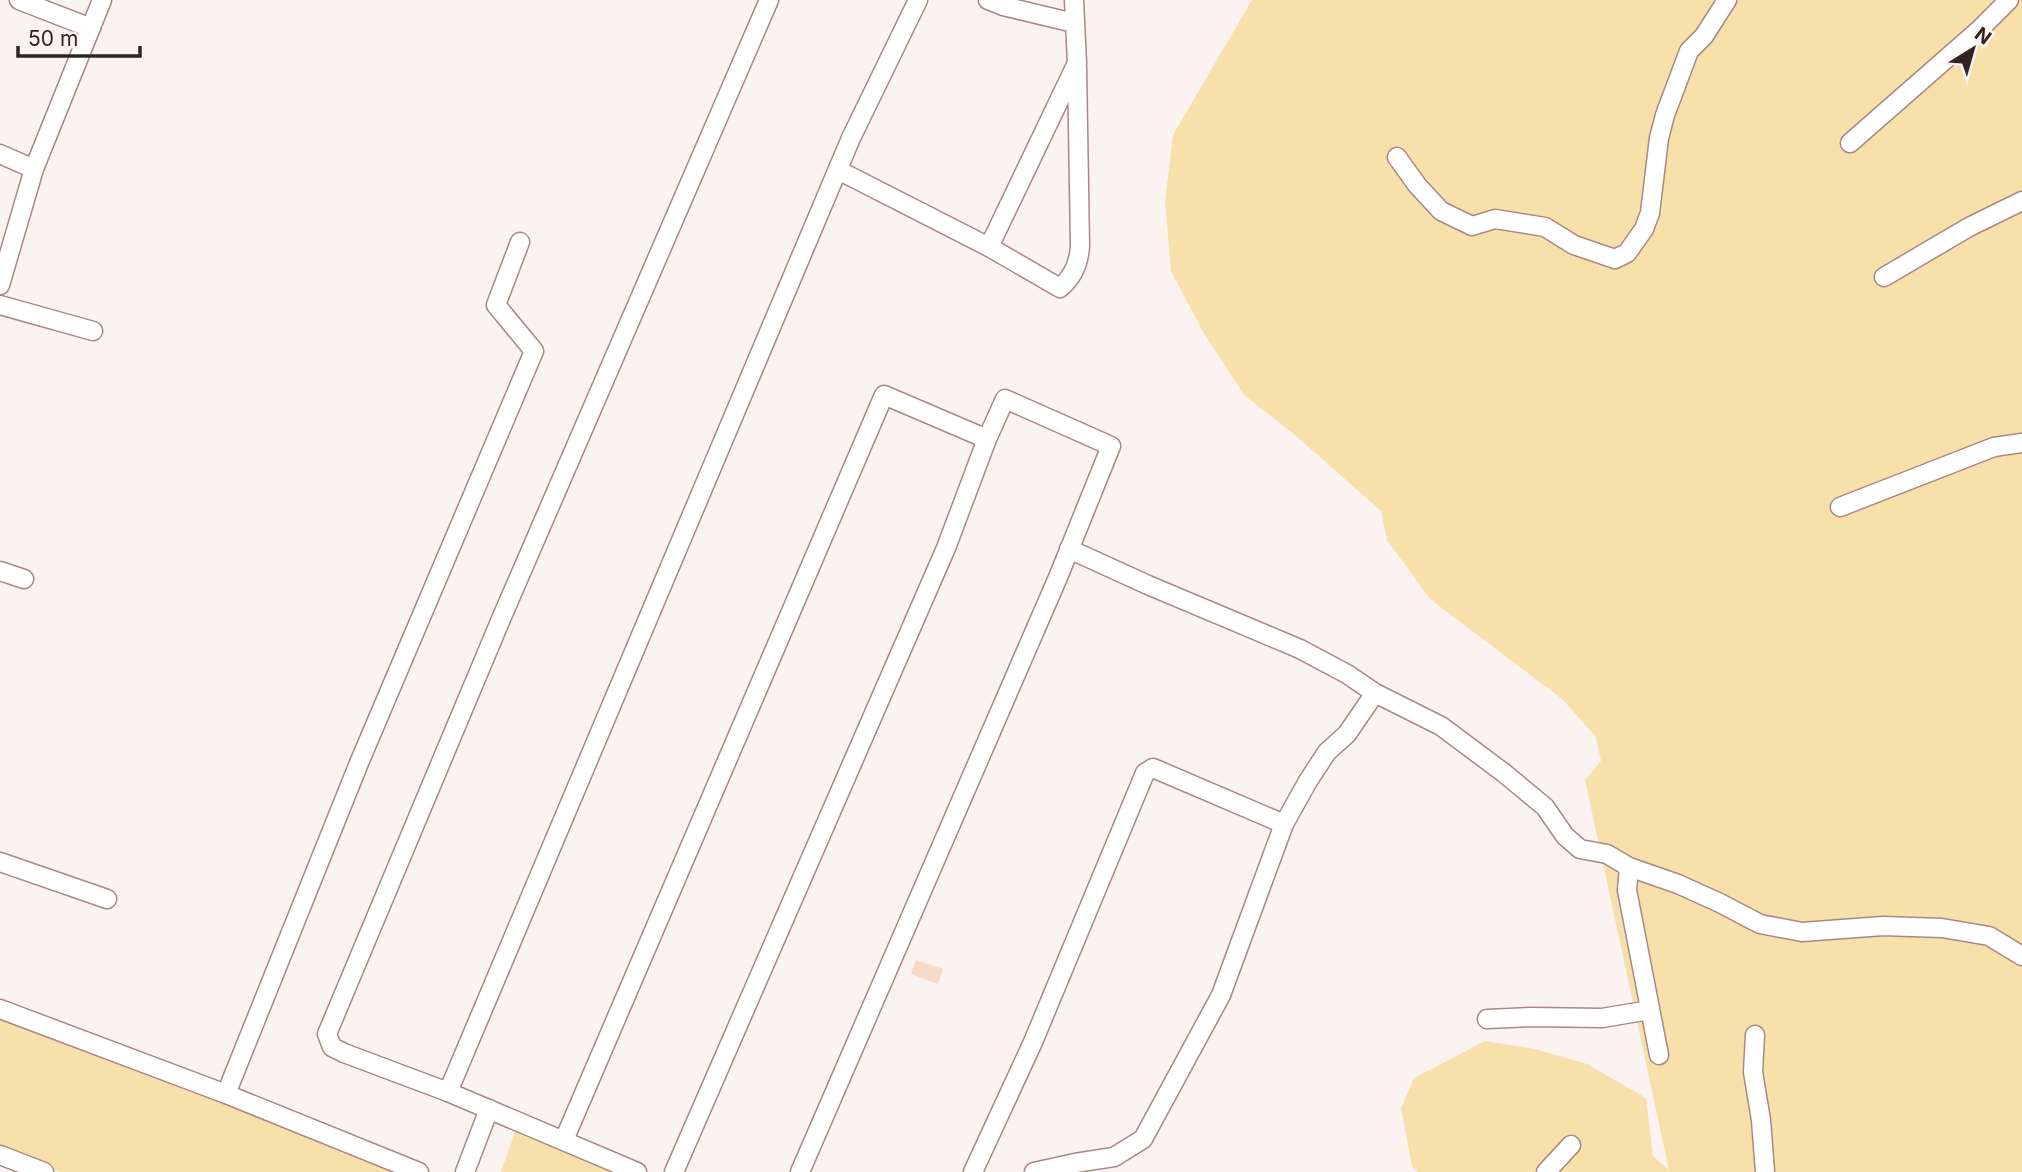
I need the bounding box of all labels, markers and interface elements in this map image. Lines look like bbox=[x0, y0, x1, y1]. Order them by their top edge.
scale bar bbox=[18, 14, 140, 58]
north arrow bbox=[1938, 14, 2008, 84]
text: N bbox=[1970, 22, 1996, 49]
text: 50 m bbox=[28, 26, 78, 51]

